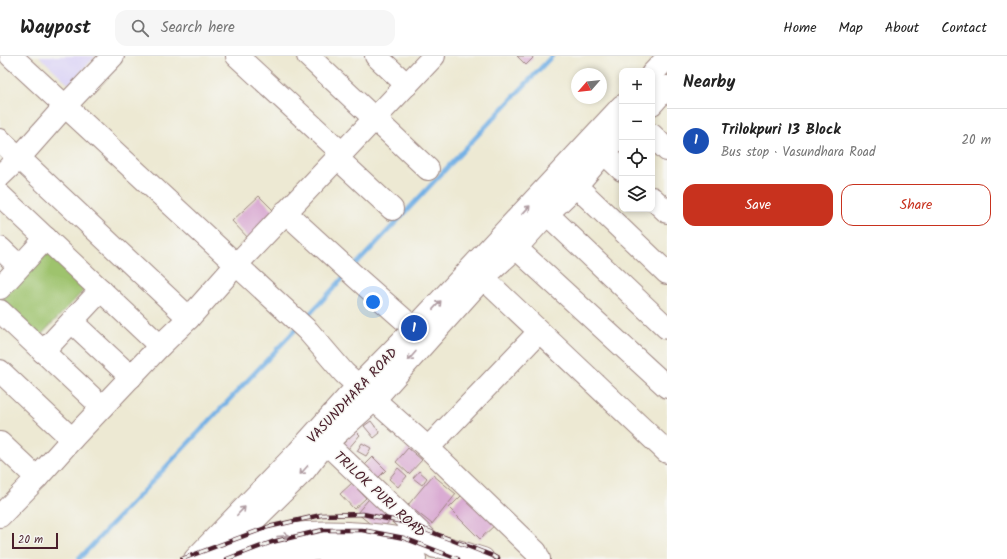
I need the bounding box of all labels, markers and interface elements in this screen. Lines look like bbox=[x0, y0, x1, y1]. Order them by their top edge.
search box bbox=[115, 10, 395, 46]
text: Waypost bbox=[20, 13, 91, 43]
text: Search here bbox=[161, 16, 235, 40]
icon: search bbox=[129, 17, 151, 39]
text: Home bbox=[783, 17, 817, 39]
text: Map bbox=[839, 17, 863, 39]
text: About bbox=[885, 17, 919, 39]
text: Contact bbox=[941, 17, 987, 39]
north arrow bbox=[571, 68, 607, 104]
map controls bbox=[619, 68, 655, 212]
button: + bbox=[619, 68, 655, 104]
text: Nearby bbox=[683, 69, 735, 96]
button: − bbox=[619, 104, 655, 140]
text: Trilokpuri 13 Block bbox=[721, 118, 841, 142]
text: 1 bbox=[694, 130, 698, 151]
text: 20 m bbox=[961, 130, 991, 151]
button: locate bbox=[619, 140, 655, 176]
text: Bus stop · Vasundhara Road bbox=[721, 142, 875, 163]
button: layers bbox=[619, 176, 655, 212]
button: Save bbox=[683, 184, 833, 226]
button: Share bbox=[841, 184, 991, 226]
one-way arrow bbox=[521, 205, 531, 215]
your location bbox=[363, 292, 383, 312]
one-way arrow bbox=[432, 300, 442, 310]
pin: 1 bbox=[401, 313, 427, 343]
street label: VASUNDHARA ROAD bbox=[302, 343, 403, 449]
one-way arrow bbox=[408, 351, 417, 361]
street label: TRILOK PURI ROAD bbox=[328, 446, 430, 543]
one-way arrow bbox=[299, 465, 308, 475]
one-way arrow bbox=[236, 506, 246, 516]
scale bar bbox=[12, 531, 58, 550]
text: 20 m bbox=[18, 531, 43, 549]
one-way arrow bbox=[276, 532, 289, 539]

